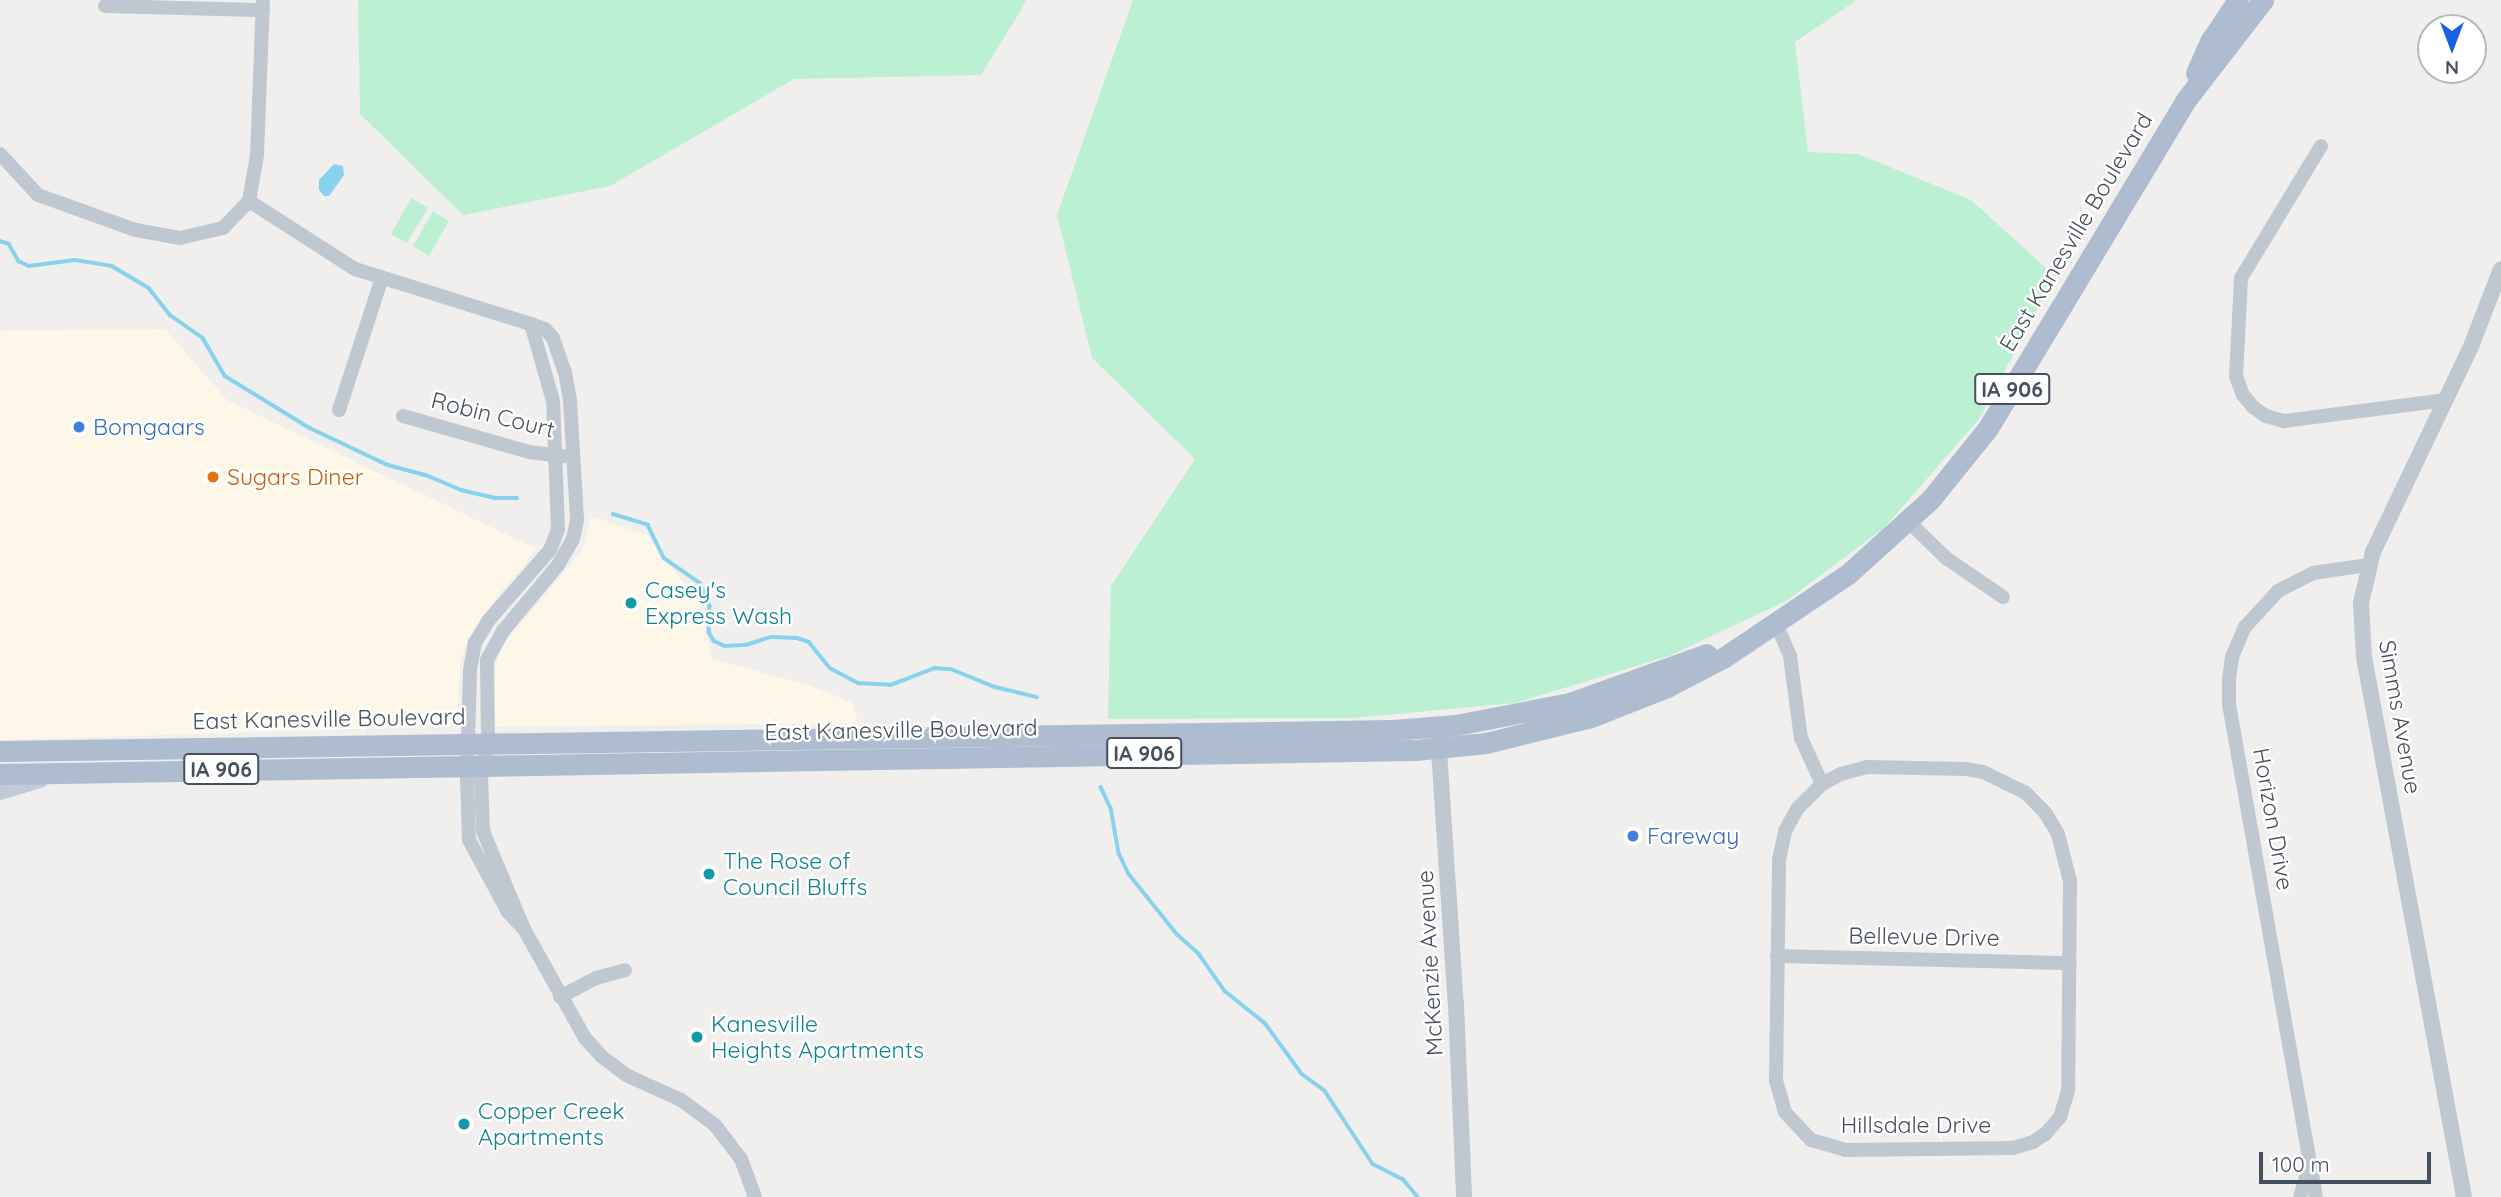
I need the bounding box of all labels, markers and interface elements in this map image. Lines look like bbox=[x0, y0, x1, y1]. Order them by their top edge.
north arrow bbox=[2417, 14, 2487, 84]
text: N bbox=[2445, 56, 2459, 80]
street label: East Kanesville Boulevard bbox=[1994, 108, 2158, 356]
road number: IA 906 bbox=[1974, 372, 2050, 406]
street label: Robin Court bbox=[428, 386, 558, 444]
place label: Bomgaars bbox=[93, 413, 205, 441]
marker: Bomgaars bbox=[71, 419, 87, 435]
place label: Sugars Diner bbox=[227, 463, 363, 491]
marker: Sugars Diner bbox=[205, 469, 221, 485]
place label: Casey's Express Wash bbox=[645, 576, 792, 630]
marker: Casey's Express Wash bbox=[623, 595, 639, 611]
street label: Simms Avenue bbox=[2373, 638, 2427, 796]
street label: East Kanesville Boulevard bbox=[192, 703, 466, 735]
street label: East Kanesville Boulevard bbox=[764, 714, 1038, 746]
road number: IA 906 bbox=[1106, 736, 1182, 770]
street label: Horizon Drive bbox=[2247, 746, 2299, 892]
road number: IA 906 bbox=[182, 752, 260, 786]
place label: Fareway bbox=[1647, 822, 1739, 850]
marker: Fareway bbox=[1625, 828, 1641, 844]
place label: The Rose of Council Bluffs bbox=[723, 847, 867, 901]
marker: The Rose of Council Bluffs bbox=[701, 866, 717, 882]
street label: McKenzie Avenue bbox=[1411, 869, 1449, 1057]
street label: Bellevue Drive bbox=[1848, 922, 2000, 952]
place label: Kanesville Heights Apartments bbox=[711, 1010, 924, 1064]
marker: Kanesville Heights Apartments bbox=[689, 1029, 705, 1045]
place label: Copper Creek Apartments bbox=[478, 1097, 625, 1151]
street label: Hillsdale Drive bbox=[1841, 1111, 1991, 1139]
marker: Copper Creek Apartments bbox=[456, 1116, 472, 1132]
scale bar bbox=[2263, 1138, 2434, 1182]
text: 100 m bbox=[2272, 1151, 2330, 1177]

